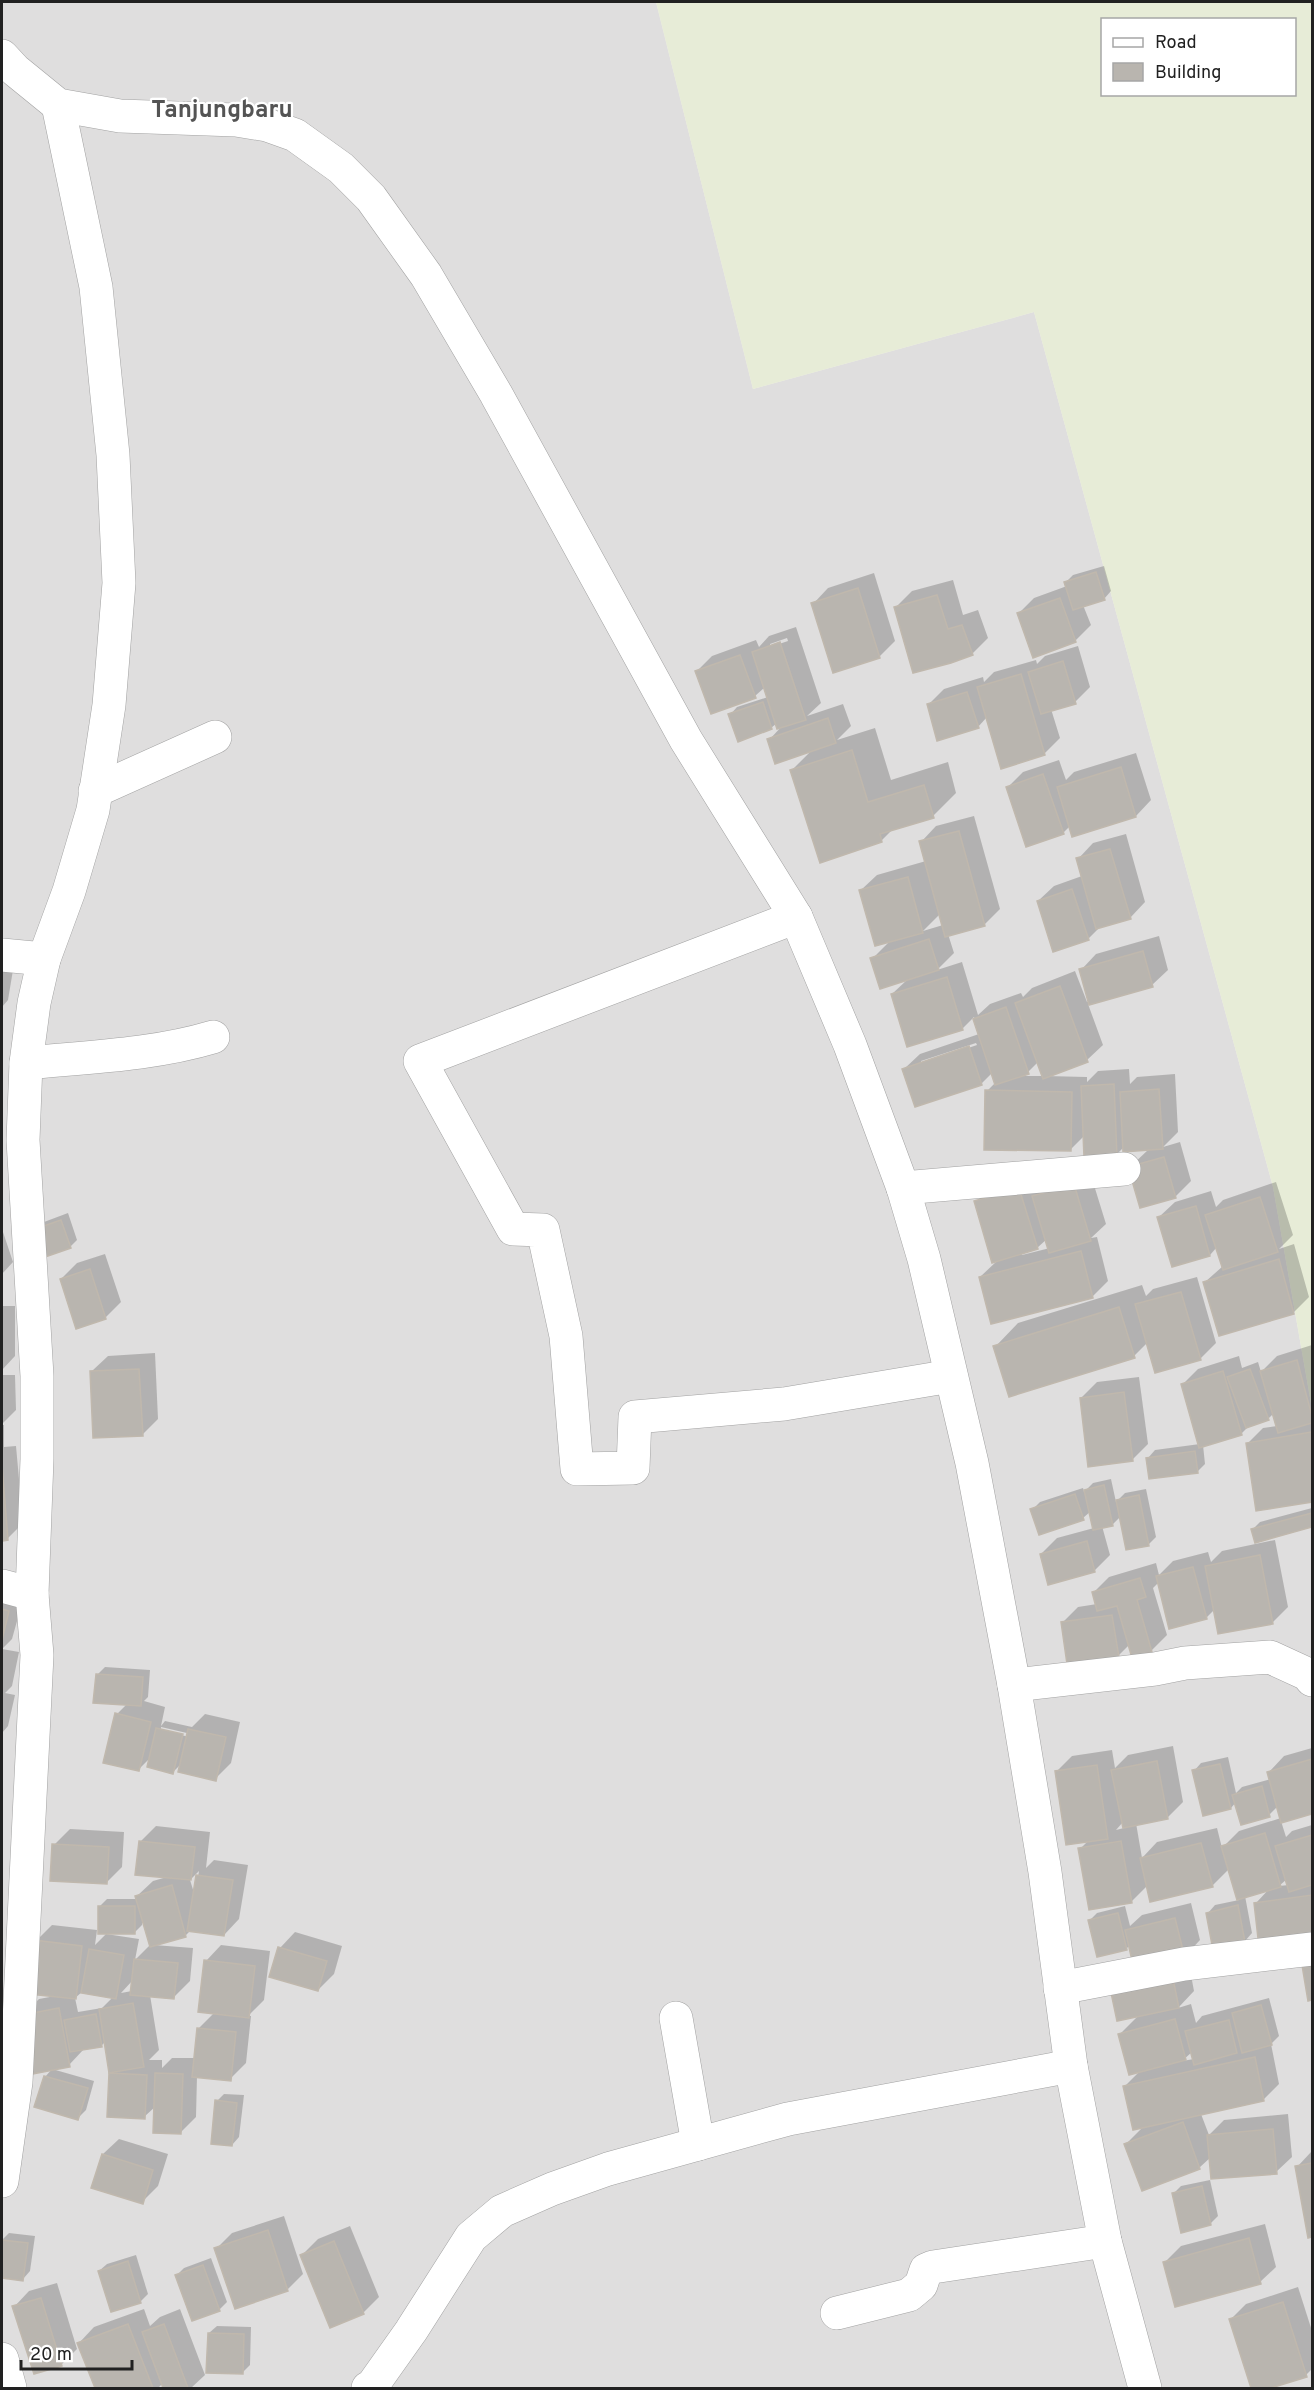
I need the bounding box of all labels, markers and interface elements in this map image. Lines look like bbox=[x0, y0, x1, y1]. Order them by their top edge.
legend bbox=[1101, 18, 1296, 96]
text: Road bbox=[1155, 32, 1197, 55]
text: Building bbox=[1155, 62, 1221, 85]
district label: Tanjungbaru bbox=[151, 96, 293, 126]
scale bar bbox=[21, 2333, 132, 2371]
text: 20 m bbox=[30, 2344, 72, 2367]

